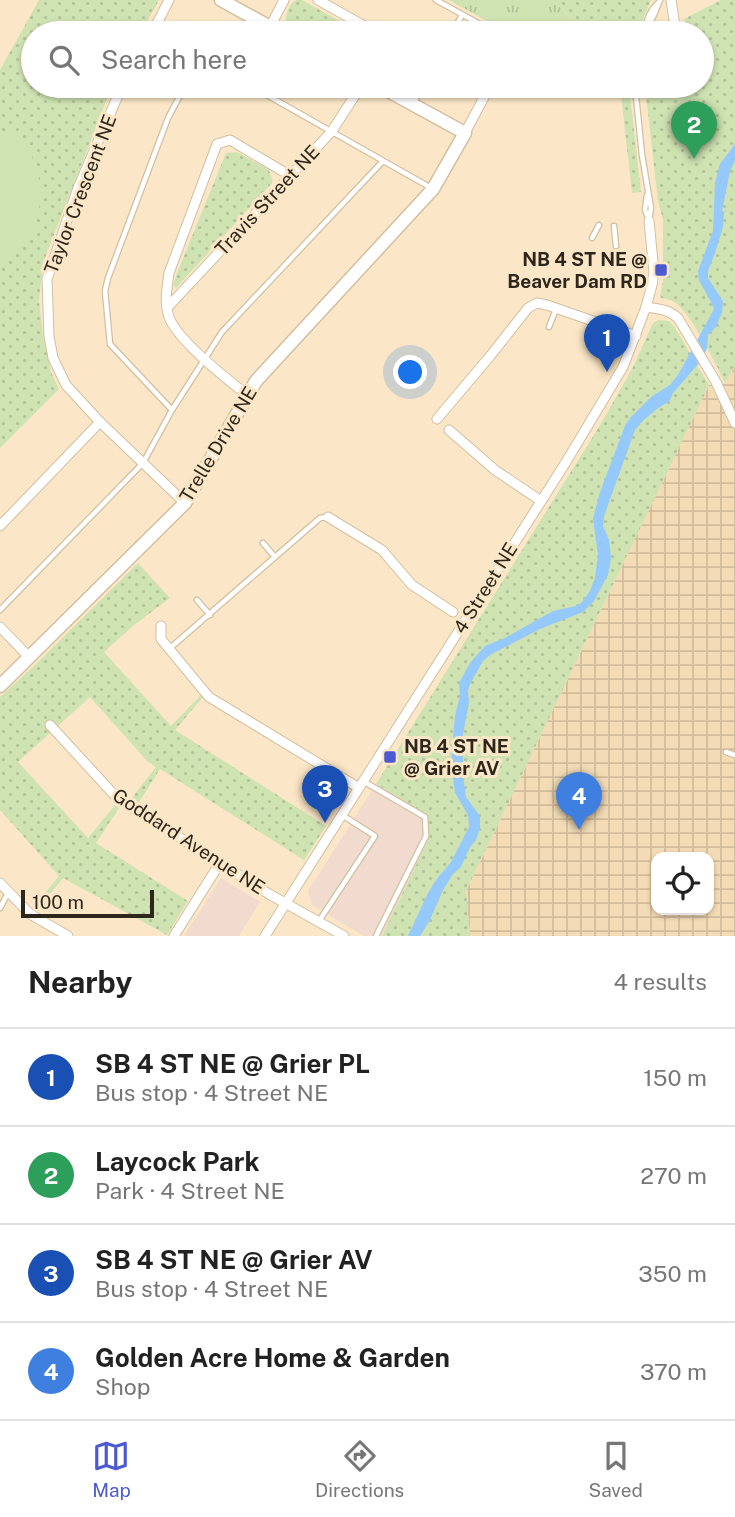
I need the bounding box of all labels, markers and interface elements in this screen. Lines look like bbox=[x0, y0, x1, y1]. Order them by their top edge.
search box bbox=[21, 21, 714, 98]
icon: search bbox=[45, 41, 83, 79]
text: Search here bbox=[101, 44, 247, 75]
pin: 2 bbox=[671, 101, 717, 159]
street label: Taylor Crescent NE bbox=[39, 111, 121, 277]
street label: Travis Street NE bbox=[210, 140, 324, 260]
place label: NB 4 ST NE @ Beaver Dam RD bbox=[507, 248, 647, 292]
marker: NB 4 ST NE @ Beaver Dam RD bbox=[653, 262, 669, 278]
pin: 1 bbox=[584, 314, 630, 372]
your location bbox=[393, 355, 427, 389]
street label: Trelle Drive NE bbox=[175, 382, 261, 506]
street label: 4 Street NE bbox=[448, 539, 522, 637]
place label: NB 4 ST NE @ Grier AV bbox=[404, 735, 509, 779]
marker: NB 4 ST NE @ Grier AV bbox=[382, 749, 398, 765]
pin: 3 bbox=[302, 765, 348, 823]
pin: 4 bbox=[556, 772, 602, 830]
street label: Goddard Avenue NE bbox=[109, 784, 269, 898]
map controls bbox=[651, 852, 714, 915]
button: locate bbox=[651, 852, 714, 915]
scale bar bbox=[21, 887, 154, 919]
text: 100 m bbox=[32, 891, 84, 913]
text: Nearby bbox=[28, 964, 132, 1000]
text: 4 results bbox=[613, 968, 707, 995]
text: SB 4 ST NE @ Grier PL bbox=[95, 1048, 370, 1079]
text: 1 bbox=[46, 1064, 56, 1091]
text: 150 m bbox=[643, 1064, 707, 1091]
text: Bus stop · 4 Street NE bbox=[95, 1079, 328, 1106]
text: Laycock Park bbox=[95, 1146, 260, 1177]
text: 2 bbox=[44, 1162, 58, 1189]
text: 270 m bbox=[640, 1162, 707, 1189]
text: Park · 4 Street NE bbox=[95, 1177, 285, 1204]
text: SB 4 ST NE @ Grier AV bbox=[95, 1244, 372, 1275]
text: 3 bbox=[43, 1260, 59, 1287]
text: 350 m bbox=[638, 1260, 707, 1287]
text: Bus stop · 4 Street NE bbox=[95, 1275, 328, 1302]
text: Golden Acre Home & Garden bbox=[95, 1342, 450, 1373]
text: 4 bbox=[43, 1358, 59, 1385]
text: 370 m bbox=[640, 1358, 707, 1385]
text: Shop bbox=[95, 1373, 150, 1400]
tab: Map bbox=[92, 1437, 131, 1501]
tab: Directions bbox=[315, 1437, 404, 1501]
tab: Saved bbox=[589, 1437, 643, 1501]

